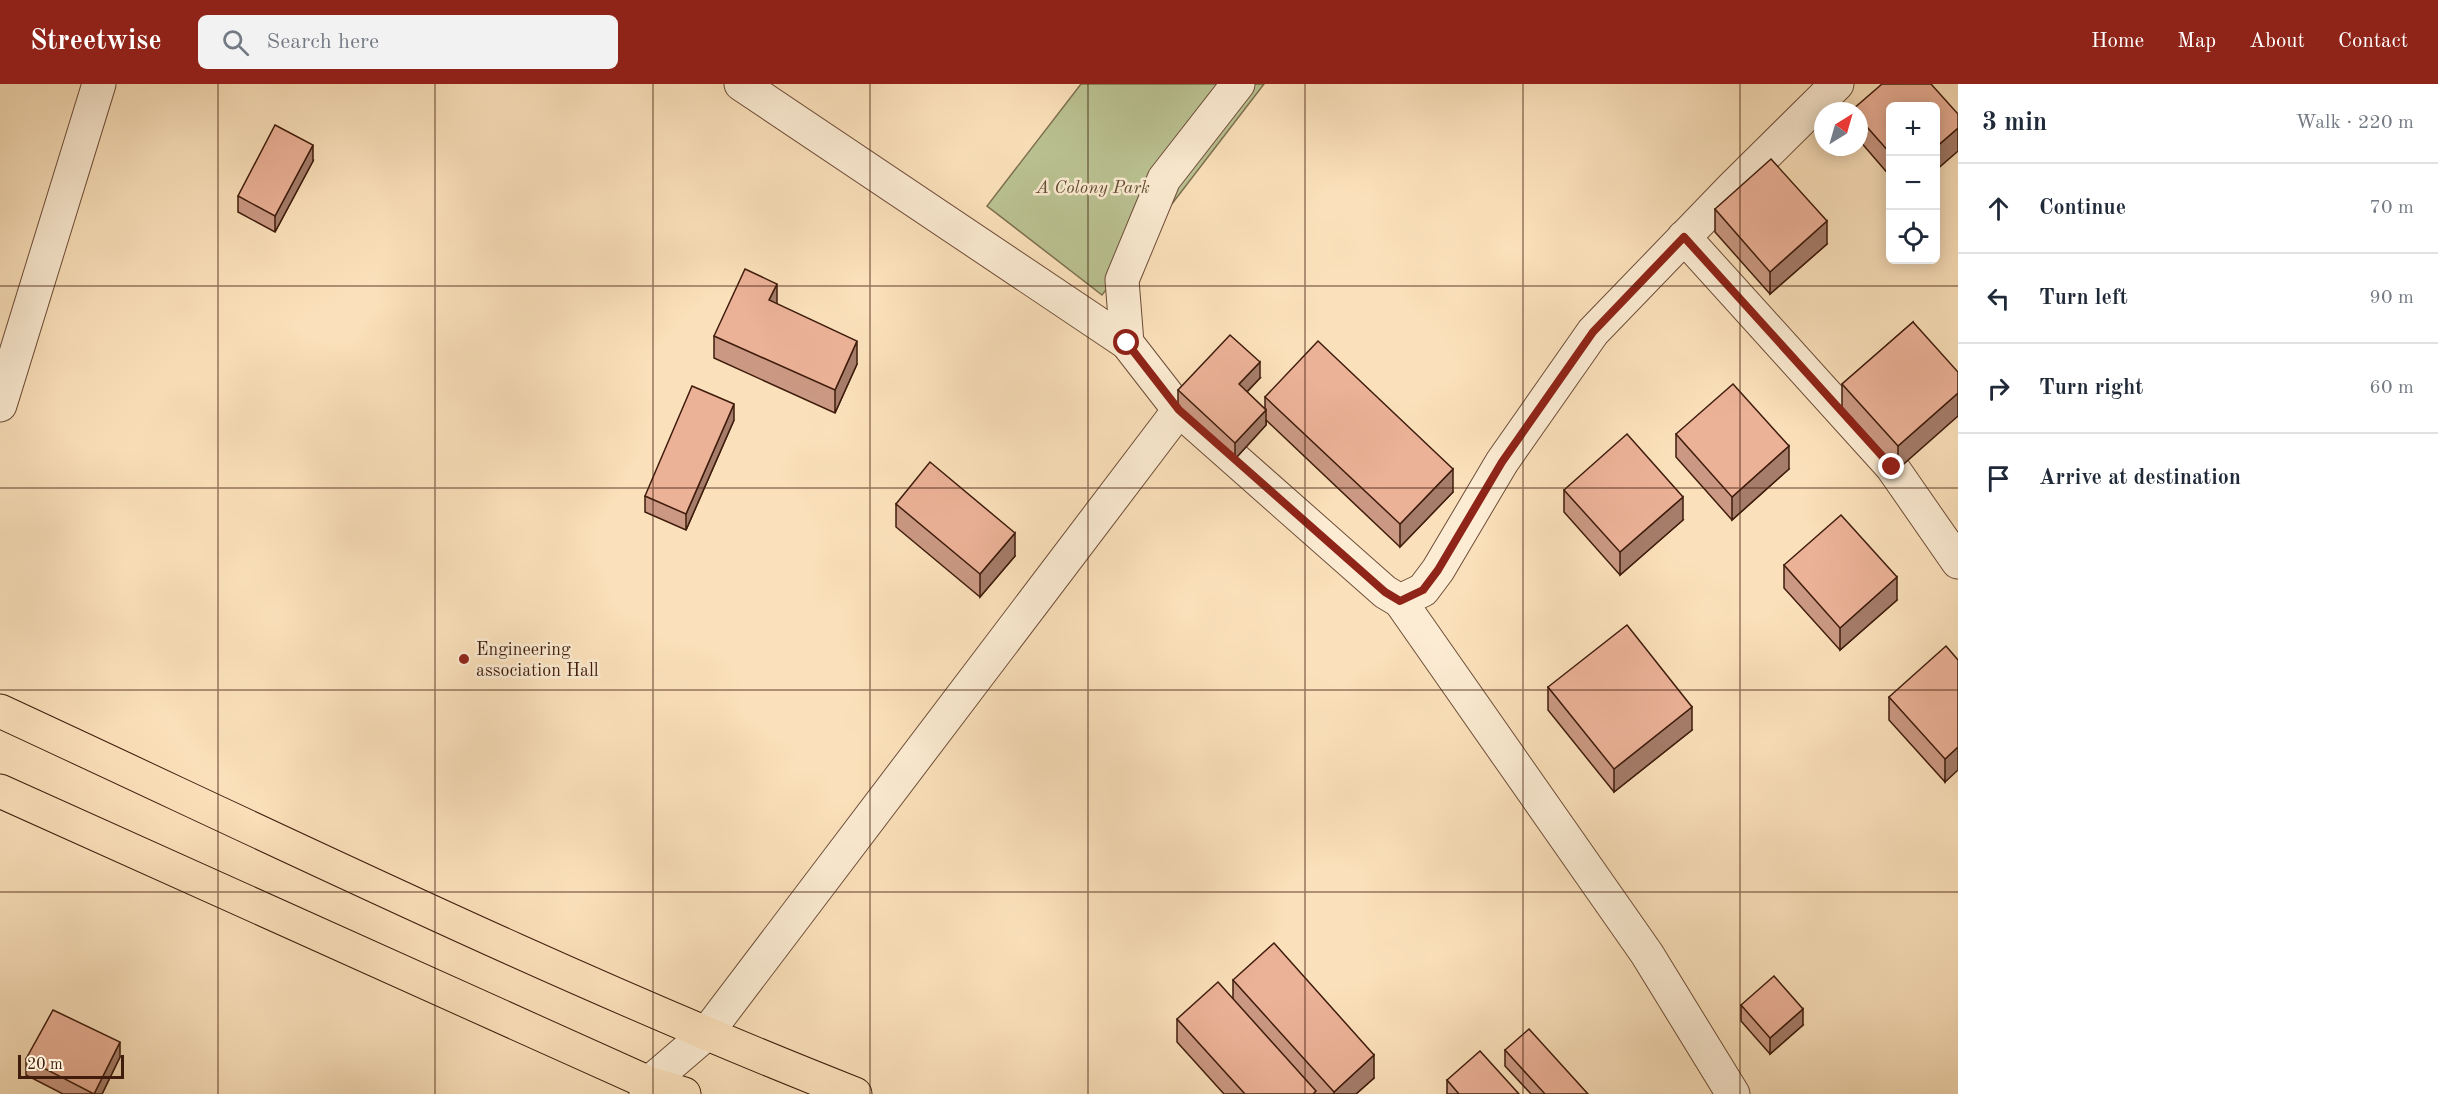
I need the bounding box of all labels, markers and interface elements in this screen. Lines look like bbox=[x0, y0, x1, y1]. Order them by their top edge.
search box bbox=[198, 15, 618, 69]
icon: search bbox=[219, 26, 252, 59]
text: Streetwise bbox=[30, 28, 162, 56]
text: Search here bbox=[267, 31, 379, 53]
text: Home bbox=[2091, 31, 2144, 52]
text: Map bbox=[2177, 31, 2216, 52]
text: About bbox=[2249, 31, 2305, 52]
text: Contact bbox=[2338, 31, 2408, 52]
north arrow bbox=[1814, 102, 1868, 156]
map controls bbox=[1886, 102, 1940, 264]
button: + bbox=[1886, 102, 1940, 156]
text: 3 min bbox=[1982, 110, 2047, 136]
text: Walk · 220 m bbox=[2295, 113, 2414, 133]
button: − bbox=[1886, 156, 1940, 210]
park label: A Colony Park bbox=[1035, 179, 1150, 197]
icon: ahead bbox=[1982, 192, 2015, 225]
text: Continue bbox=[2039, 197, 2126, 219]
text: 70 m bbox=[2369, 198, 2414, 218]
button: locate bbox=[1886, 210, 1940, 264]
icon: left bbox=[1982, 282, 2015, 315]
text: Turn left bbox=[2039, 287, 2128, 309]
text: 90 m bbox=[2369, 288, 2414, 308]
route start bbox=[1113, 329, 1139, 355]
icon: right bbox=[1982, 372, 2015, 405]
text: Turn right bbox=[2039, 377, 2143, 399]
text: 60 m bbox=[2369, 378, 2414, 398]
route end bbox=[1878, 453, 1904, 479]
icon: arrive bbox=[1982, 462, 2015, 495]
text: Arrive at destination bbox=[2039, 467, 2241, 489]
place label: Engineering association Hall bbox=[476, 641, 599, 680]
marker: Engineering association Hall bbox=[457, 652, 471, 666]
scale bar bbox=[18, 1052, 124, 1080]
text: 20 m bbox=[27, 1057, 63, 1073]

